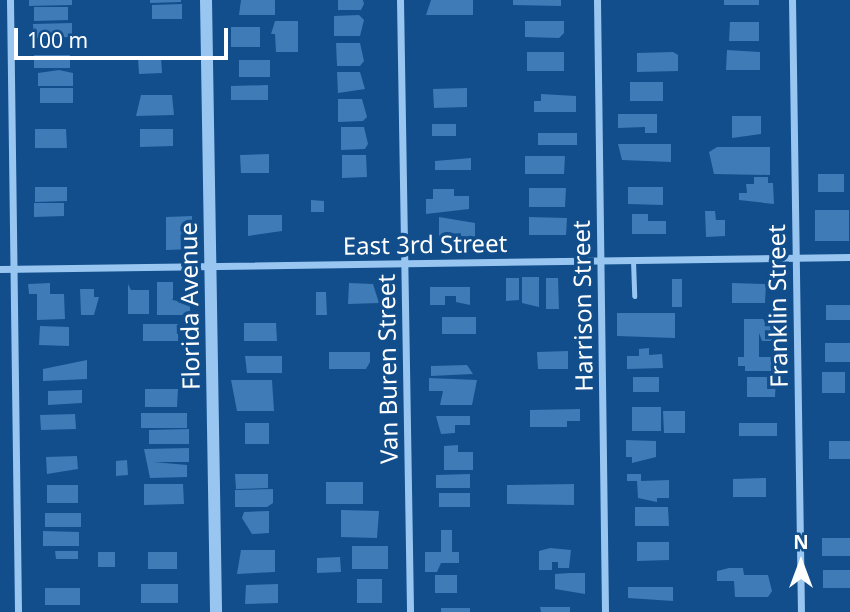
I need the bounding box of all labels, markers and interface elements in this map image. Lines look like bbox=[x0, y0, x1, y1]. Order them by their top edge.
scale bar bbox=[18, 14, 231, 58]
text: 100 m bbox=[27, 26, 88, 54]
street label: Harrison Street bbox=[566, 220, 598, 392]
street label: Florida Avenue bbox=[173, 222, 205, 390]
street label: Franklin Street bbox=[761, 224, 793, 388]
street label: East 3rd Street bbox=[343, 228, 507, 260]
street label: Van Buren Street bbox=[371, 274, 403, 464]
north arrow bbox=[766, 528, 836, 598]
text: N bbox=[793, 529, 809, 555]

